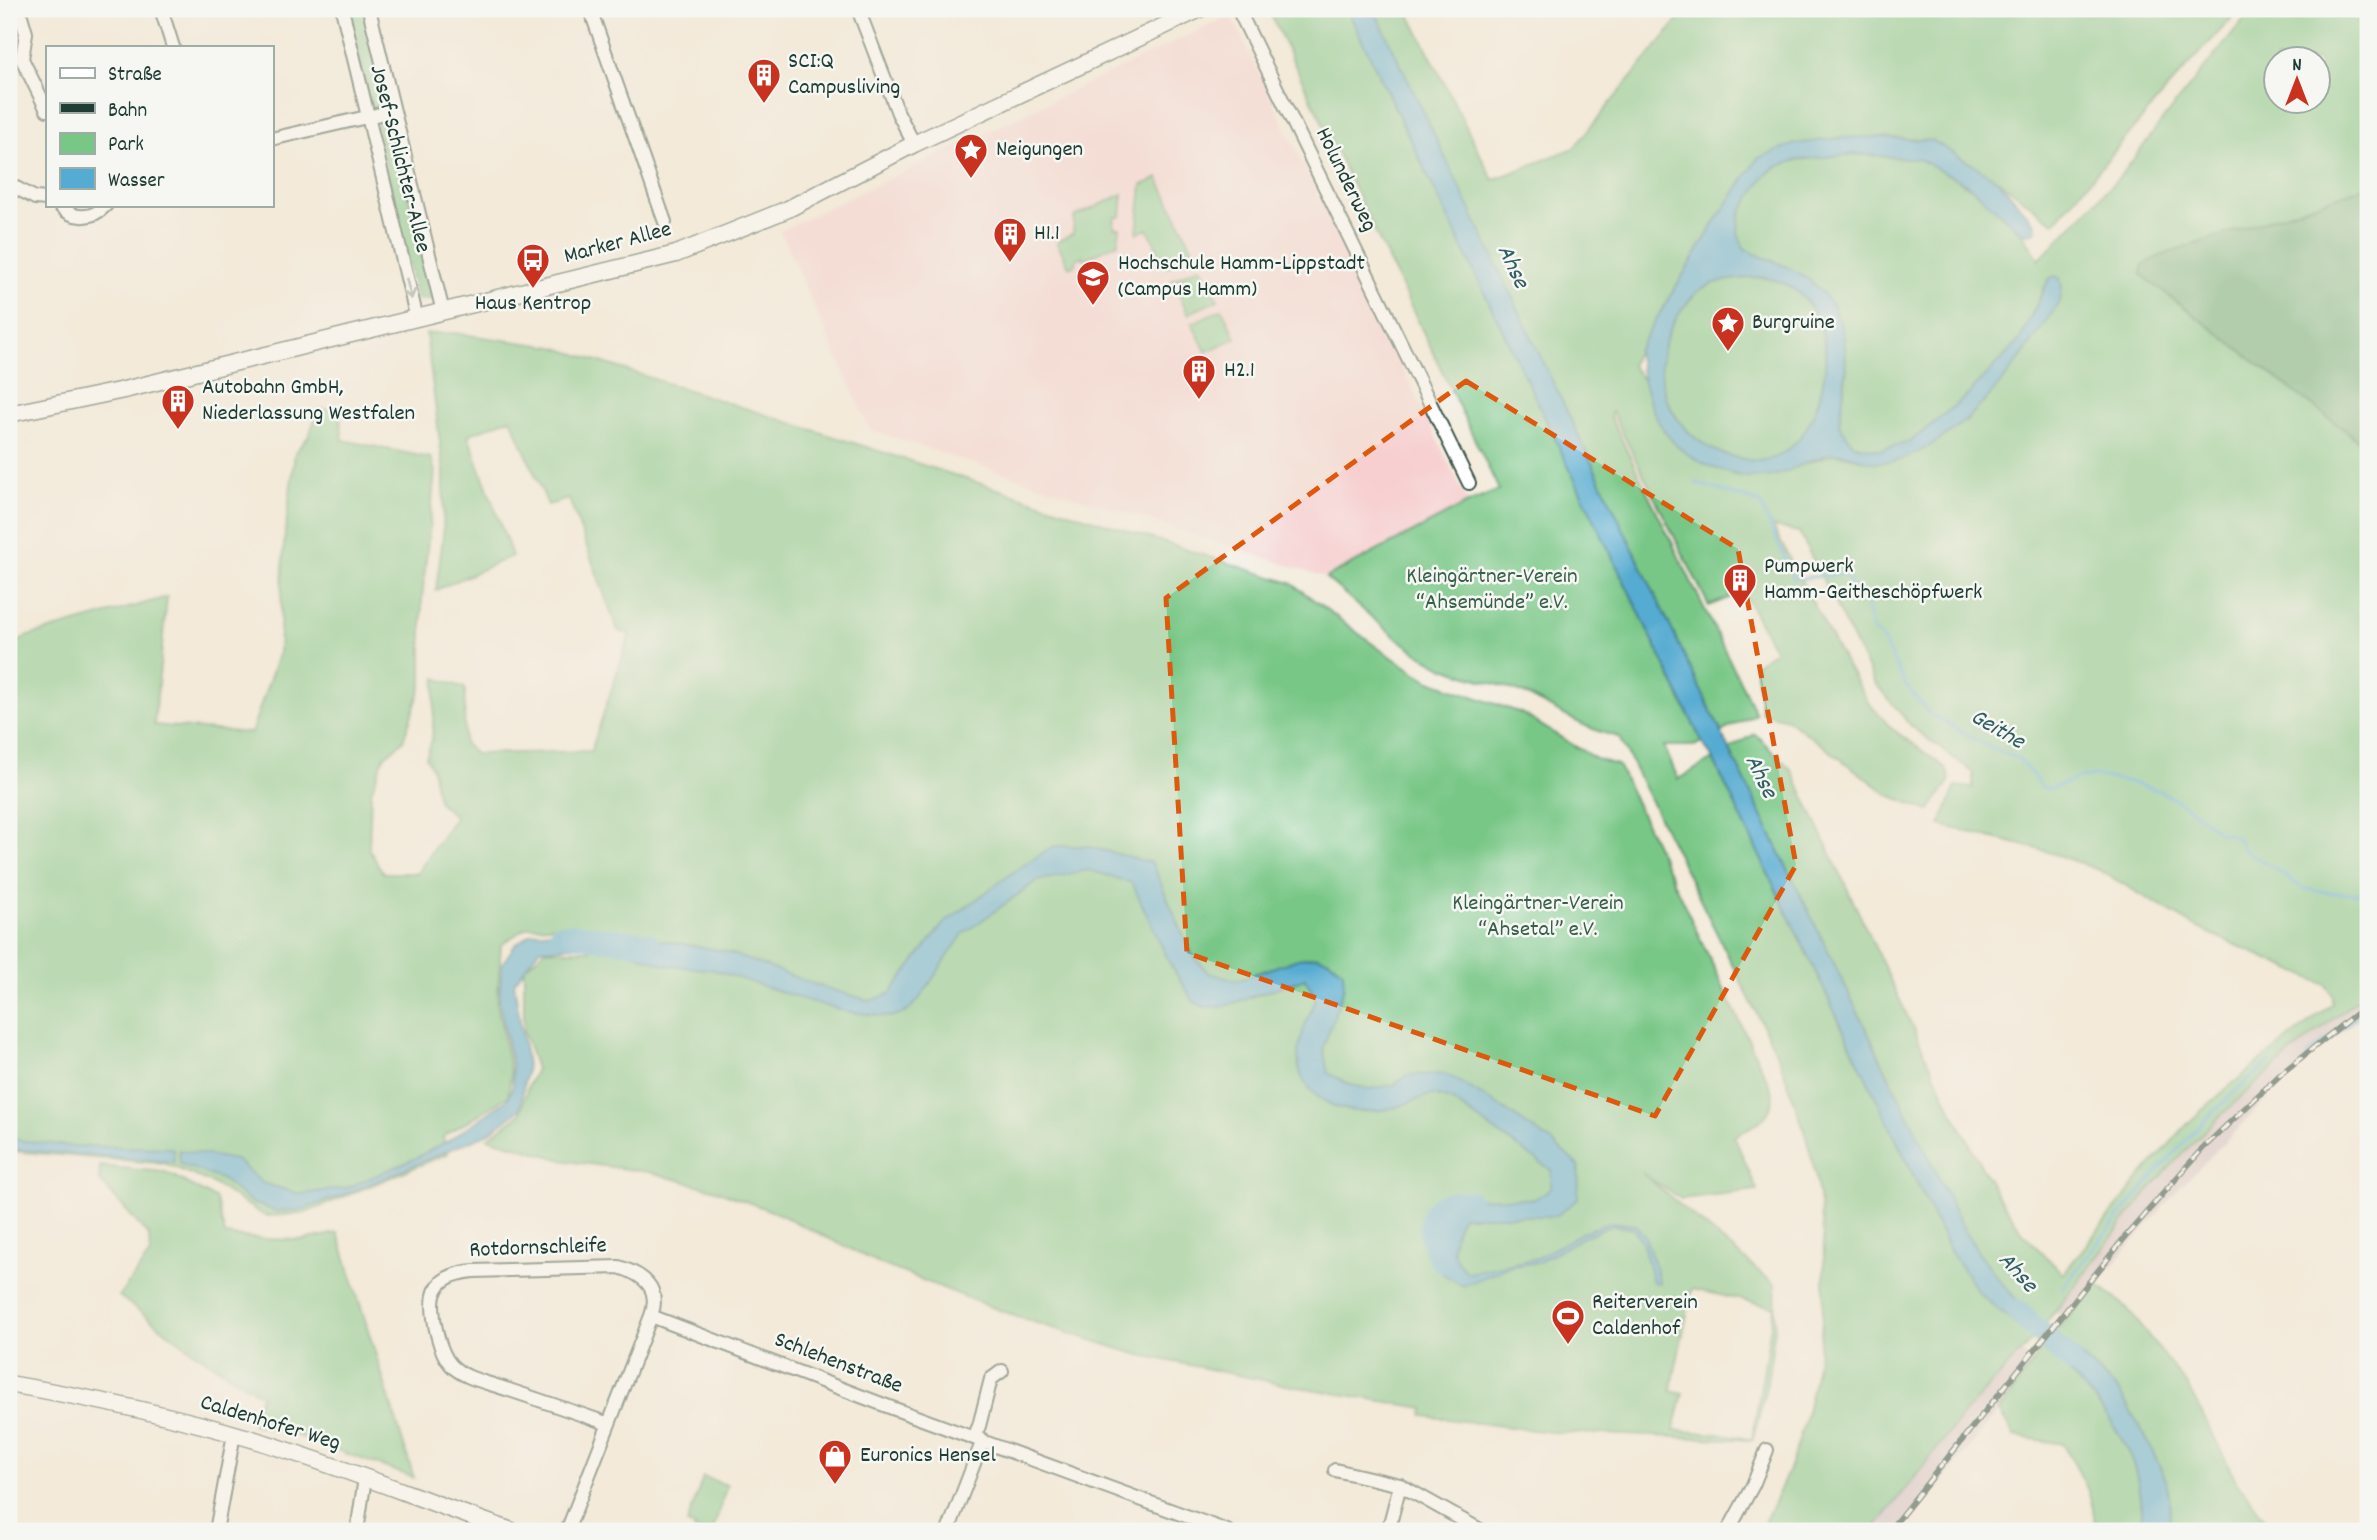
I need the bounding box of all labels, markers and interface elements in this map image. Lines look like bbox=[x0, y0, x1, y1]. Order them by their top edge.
legend bbox=[46, 46, 273, 206]
place label: SCI:Q Campusliving bbox=[788, 46, 900, 105]
north arrow bbox=[2262, 46, 2332, 116]
text: N bbox=[2292, 53, 2302, 80]
building icon: SCI:Q Campusliving bbox=[745, 56, 783, 105]
text: Straße bbox=[108, 61, 162, 91]
street label: Josef-Schlichter-Allee bbox=[360, 62, 438, 256]
text: Bahn bbox=[108, 97, 147, 127]
street label: Holunderweg bbox=[1306, 122, 1384, 238]
text: Park bbox=[108, 131, 144, 161]
place icon: Neigungen bbox=[952, 131, 990, 180]
place label: Neigungen bbox=[996, 134, 1083, 167]
text: Wasser bbox=[108, 167, 165, 197]
street label: Marker Allee bbox=[561, 214, 675, 274]
building icon: H1.1 bbox=[991, 215, 1029, 264]
place label: H1.1 bbox=[1034, 218, 1060, 251]
water label: Ahse bbox=[1487, 240, 1537, 296]
bus stop icon: Haus Kentrop bbox=[514, 241, 552, 290]
place label: Hochschule Hamm-Lippstadt (Campus Hamm) bbox=[1118, 248, 1365, 307]
school or university icon: Hochschule Hamm-Lippstadt (Campus Hamm) bbox=[1074, 258, 1112, 307]
one-way arrow bbox=[403, 277, 417, 300]
place label: Haus Kentrop bbox=[475, 288, 591, 321]
place icon: Burgruine bbox=[1709, 304, 1747, 353]
place label: Burgruine bbox=[1752, 307, 1835, 340]
building icon: H2.1 bbox=[1180, 352, 1218, 401]
place label: H2.1 bbox=[1224, 355, 1255, 388]
place label: Autobahn GmbH, Niederlassung Westfalen bbox=[202, 372, 415, 431]
building icon: Autobahn GmbH, Niederlassung Westfalen bbox=[159, 382, 197, 431]
place label: Pumpwerk Hamm-Geitheschöpfwerk bbox=[1764, 551, 1982, 610]
park label: Kleingärtner-Verein “Ahsemünde” e.V. bbox=[1406, 561, 1578, 620]
building icon: Pumpwerk Hamm-Geitheschöpfwerk bbox=[1721, 561, 1759, 610]
water label: Geithe bbox=[1964, 701, 2032, 760]
water label: Ahse bbox=[1735, 749, 1786, 806]
park label: Kleingärtner-Verein “Ahsetal” e.V. bbox=[1452, 888, 1624, 947]
street label: Rotdornschleife bbox=[469, 1230, 607, 1268]
water label: Ahse bbox=[1989, 1245, 2046, 1302]
place label: Reiterverein Caldenhof bbox=[1592, 1287, 1698, 1346]
sports icon: Reiterverein Caldenhof bbox=[1549, 1297, 1587, 1346]
street label: Schlehenstraße bbox=[769, 1324, 907, 1404]
street label: Caldenhofer Weg bbox=[196, 1387, 344, 1461]
shop icon: Euronics Hensel bbox=[816, 1437, 854, 1486]
place label: Euronics Hensel bbox=[860, 1440, 996, 1473]

